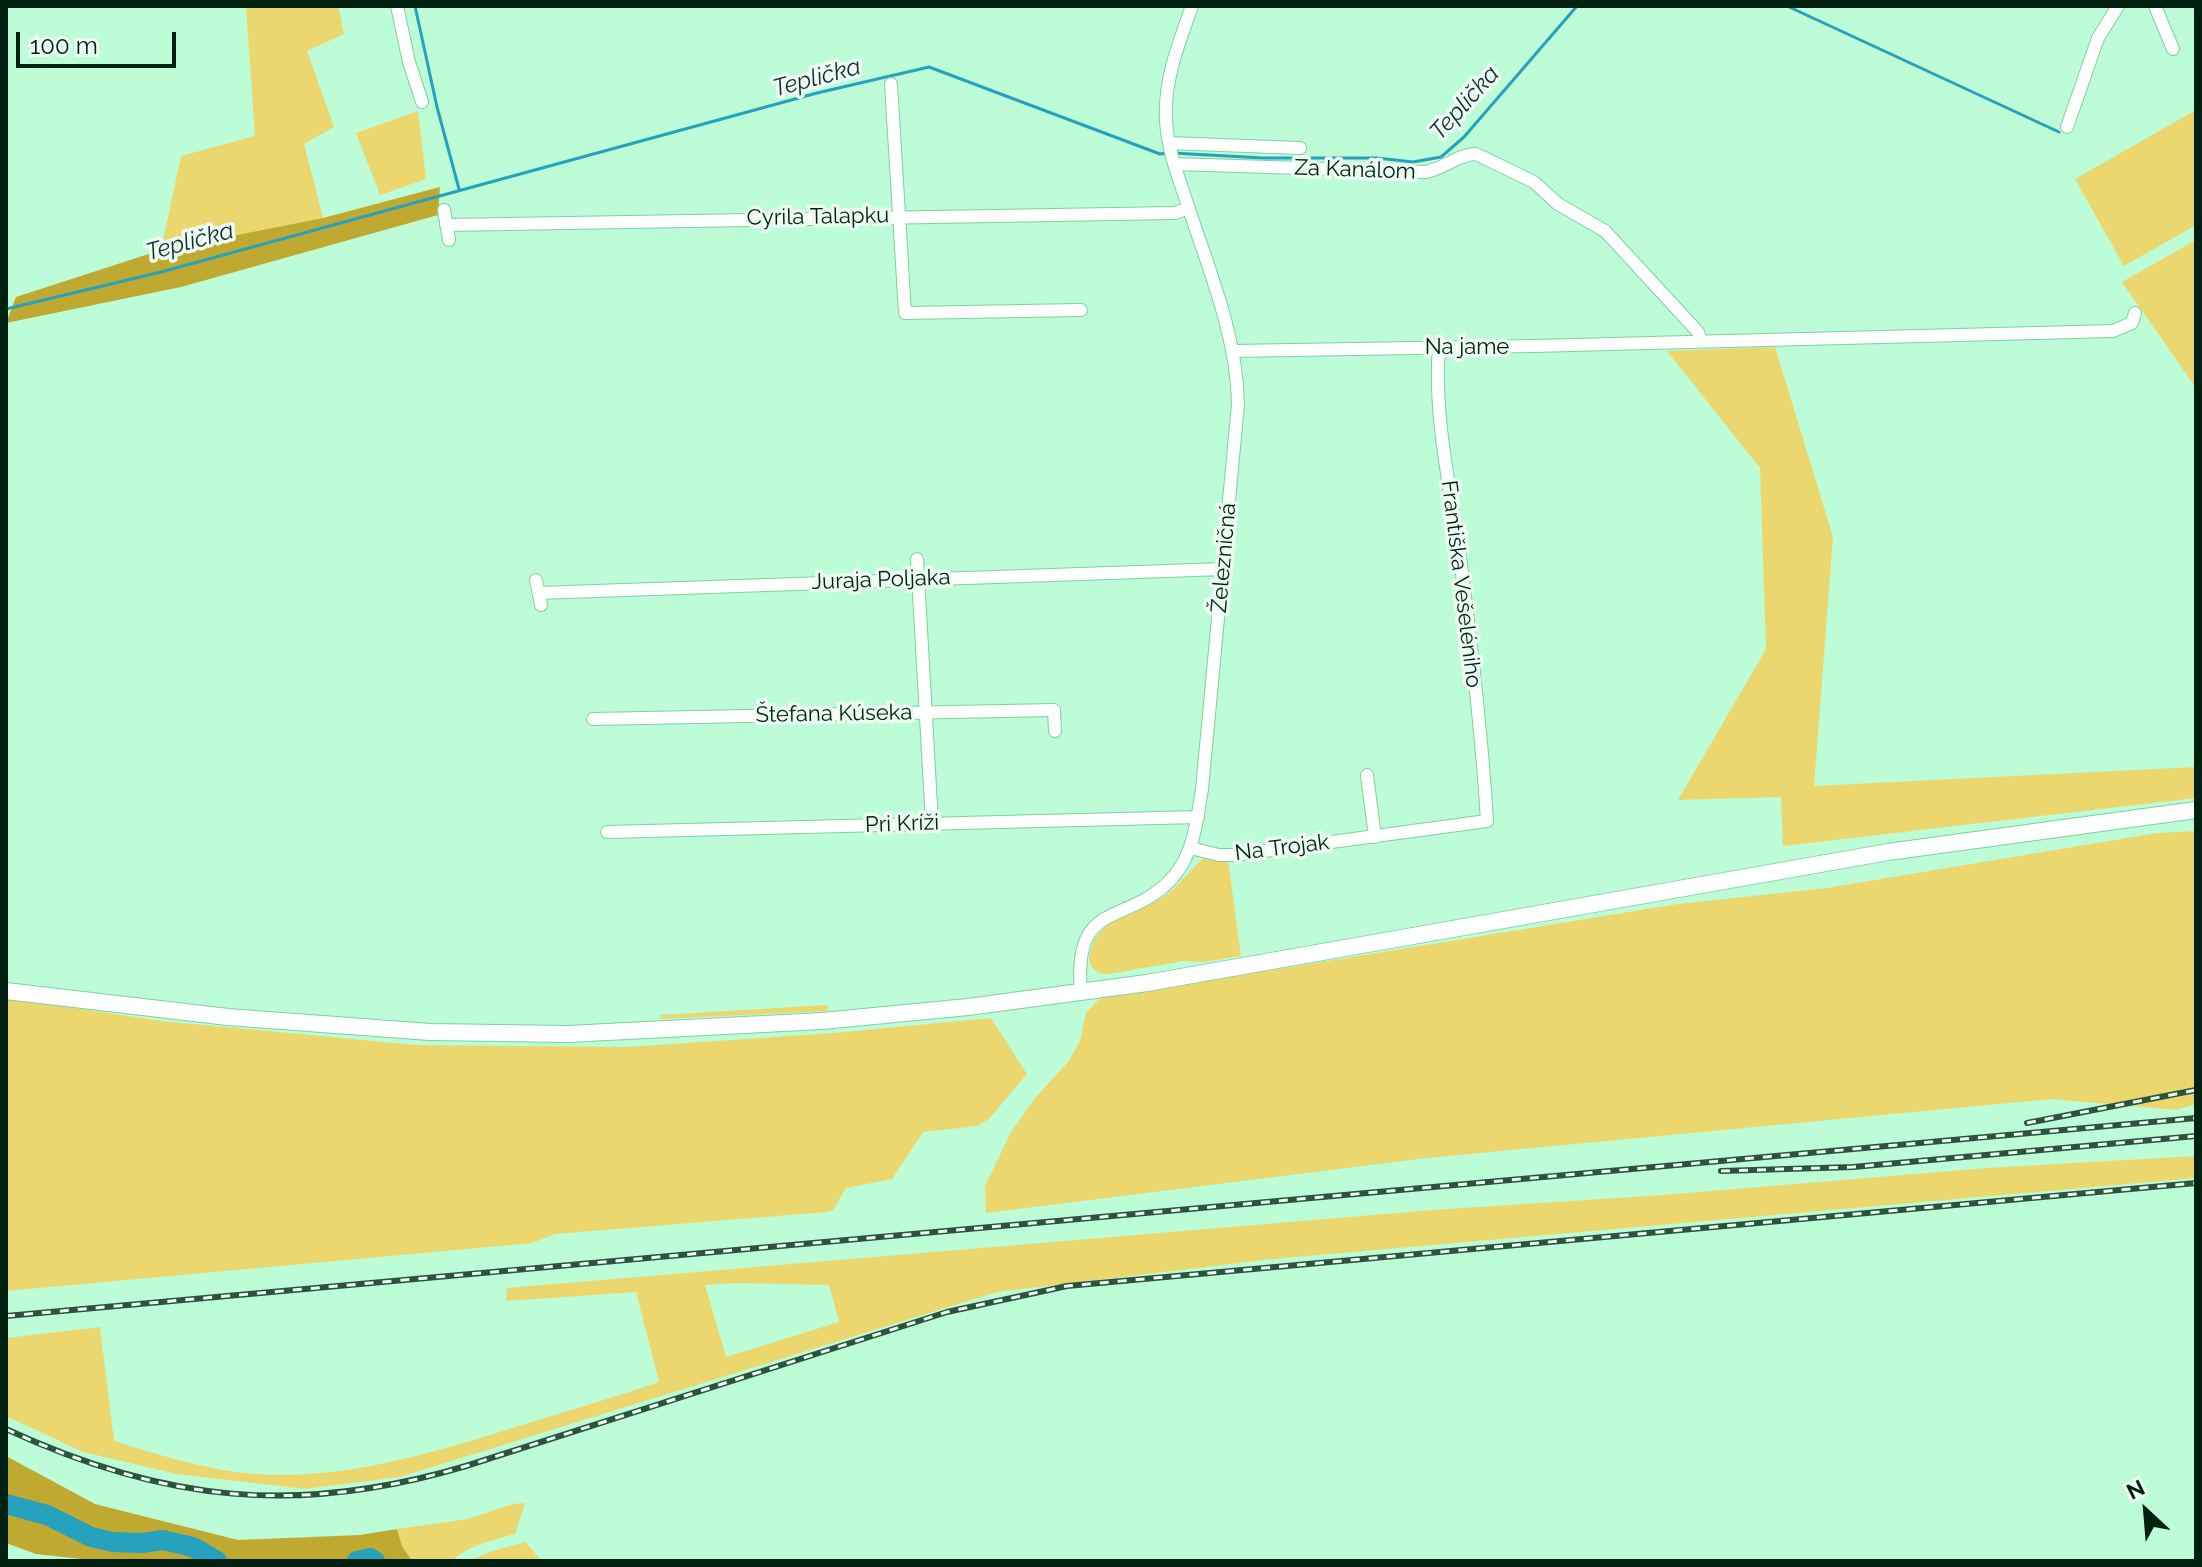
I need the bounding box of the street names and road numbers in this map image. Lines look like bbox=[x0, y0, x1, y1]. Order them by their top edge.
street label: Za Kanálom bbox=[1294, 155, 1416, 185]
street label: Cyrila Talapku bbox=[747, 203, 889, 231]
street label: Na jame bbox=[1425, 334, 1509, 360]
street label: Františka Vešeléniho bbox=[1435, 479, 1487, 689]
street label: Železničná bbox=[1206, 502, 1242, 614]
street label: Juraja Poljaka bbox=[811, 564, 951, 596]
street label: Štefana Kúseka bbox=[755, 699, 913, 729]
street label: Pri Kríži bbox=[865, 810, 939, 838]
street label: Na Trojak bbox=[1233, 829, 1331, 867]

